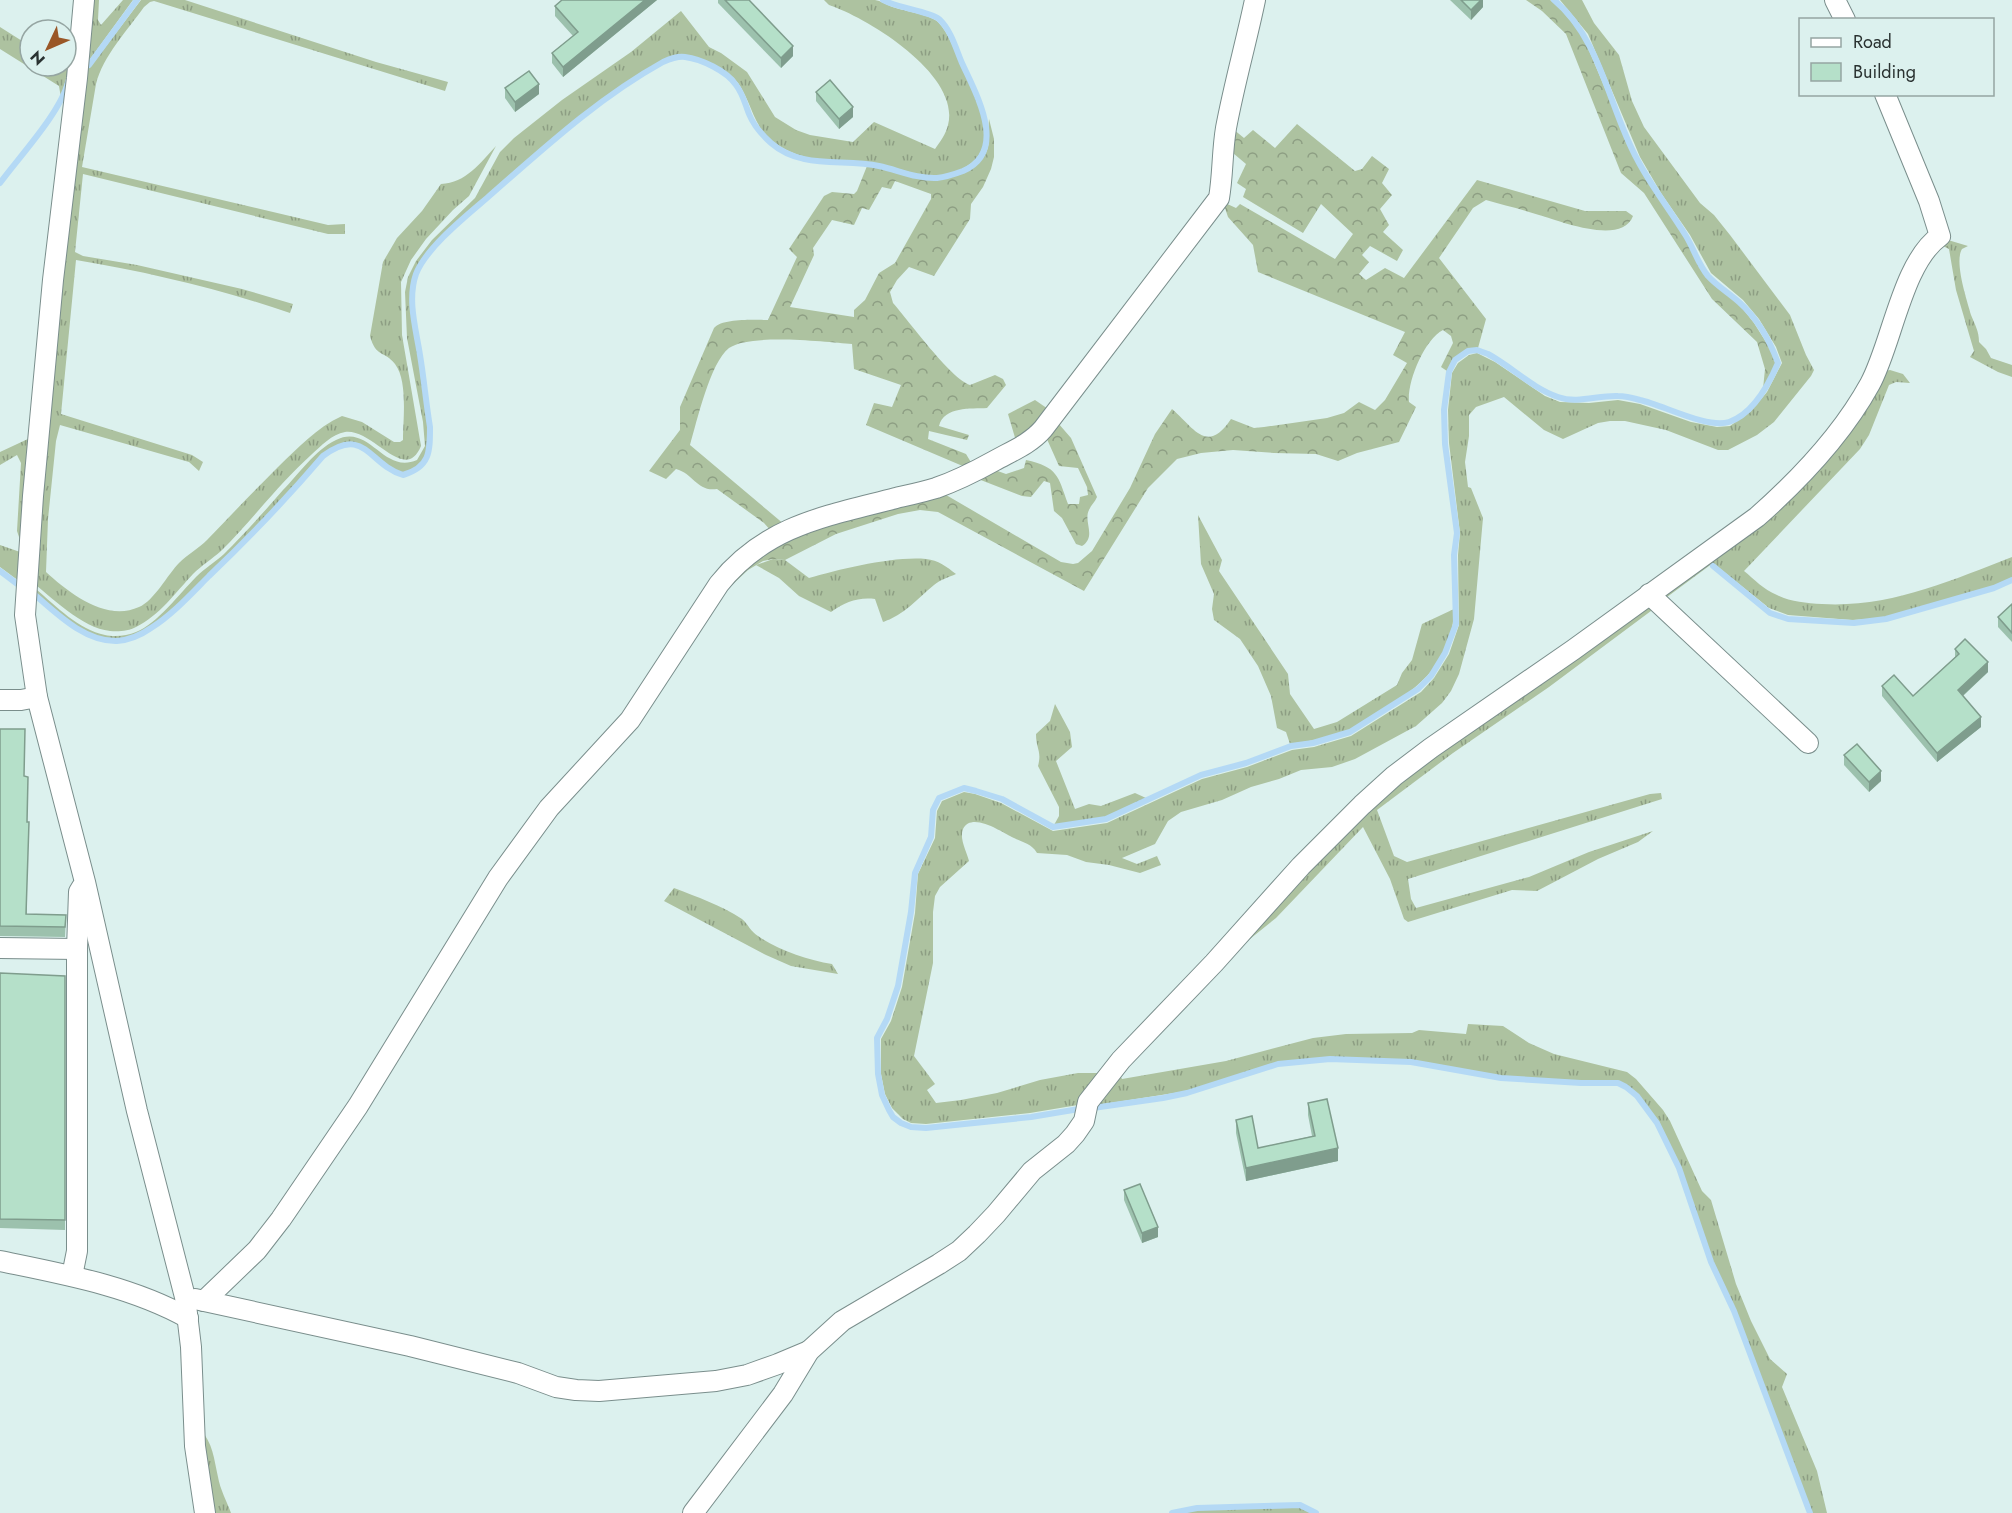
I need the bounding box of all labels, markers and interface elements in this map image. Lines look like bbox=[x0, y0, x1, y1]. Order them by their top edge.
north arrow bbox=[18, 18, 78, 78]
legend bbox=[1799, 18, 1994, 96]
text: Road bbox=[1853, 29, 1892, 55]
text: N bbox=[25, 46, 50, 71]
text: Building bbox=[1853, 59, 1916, 85]

